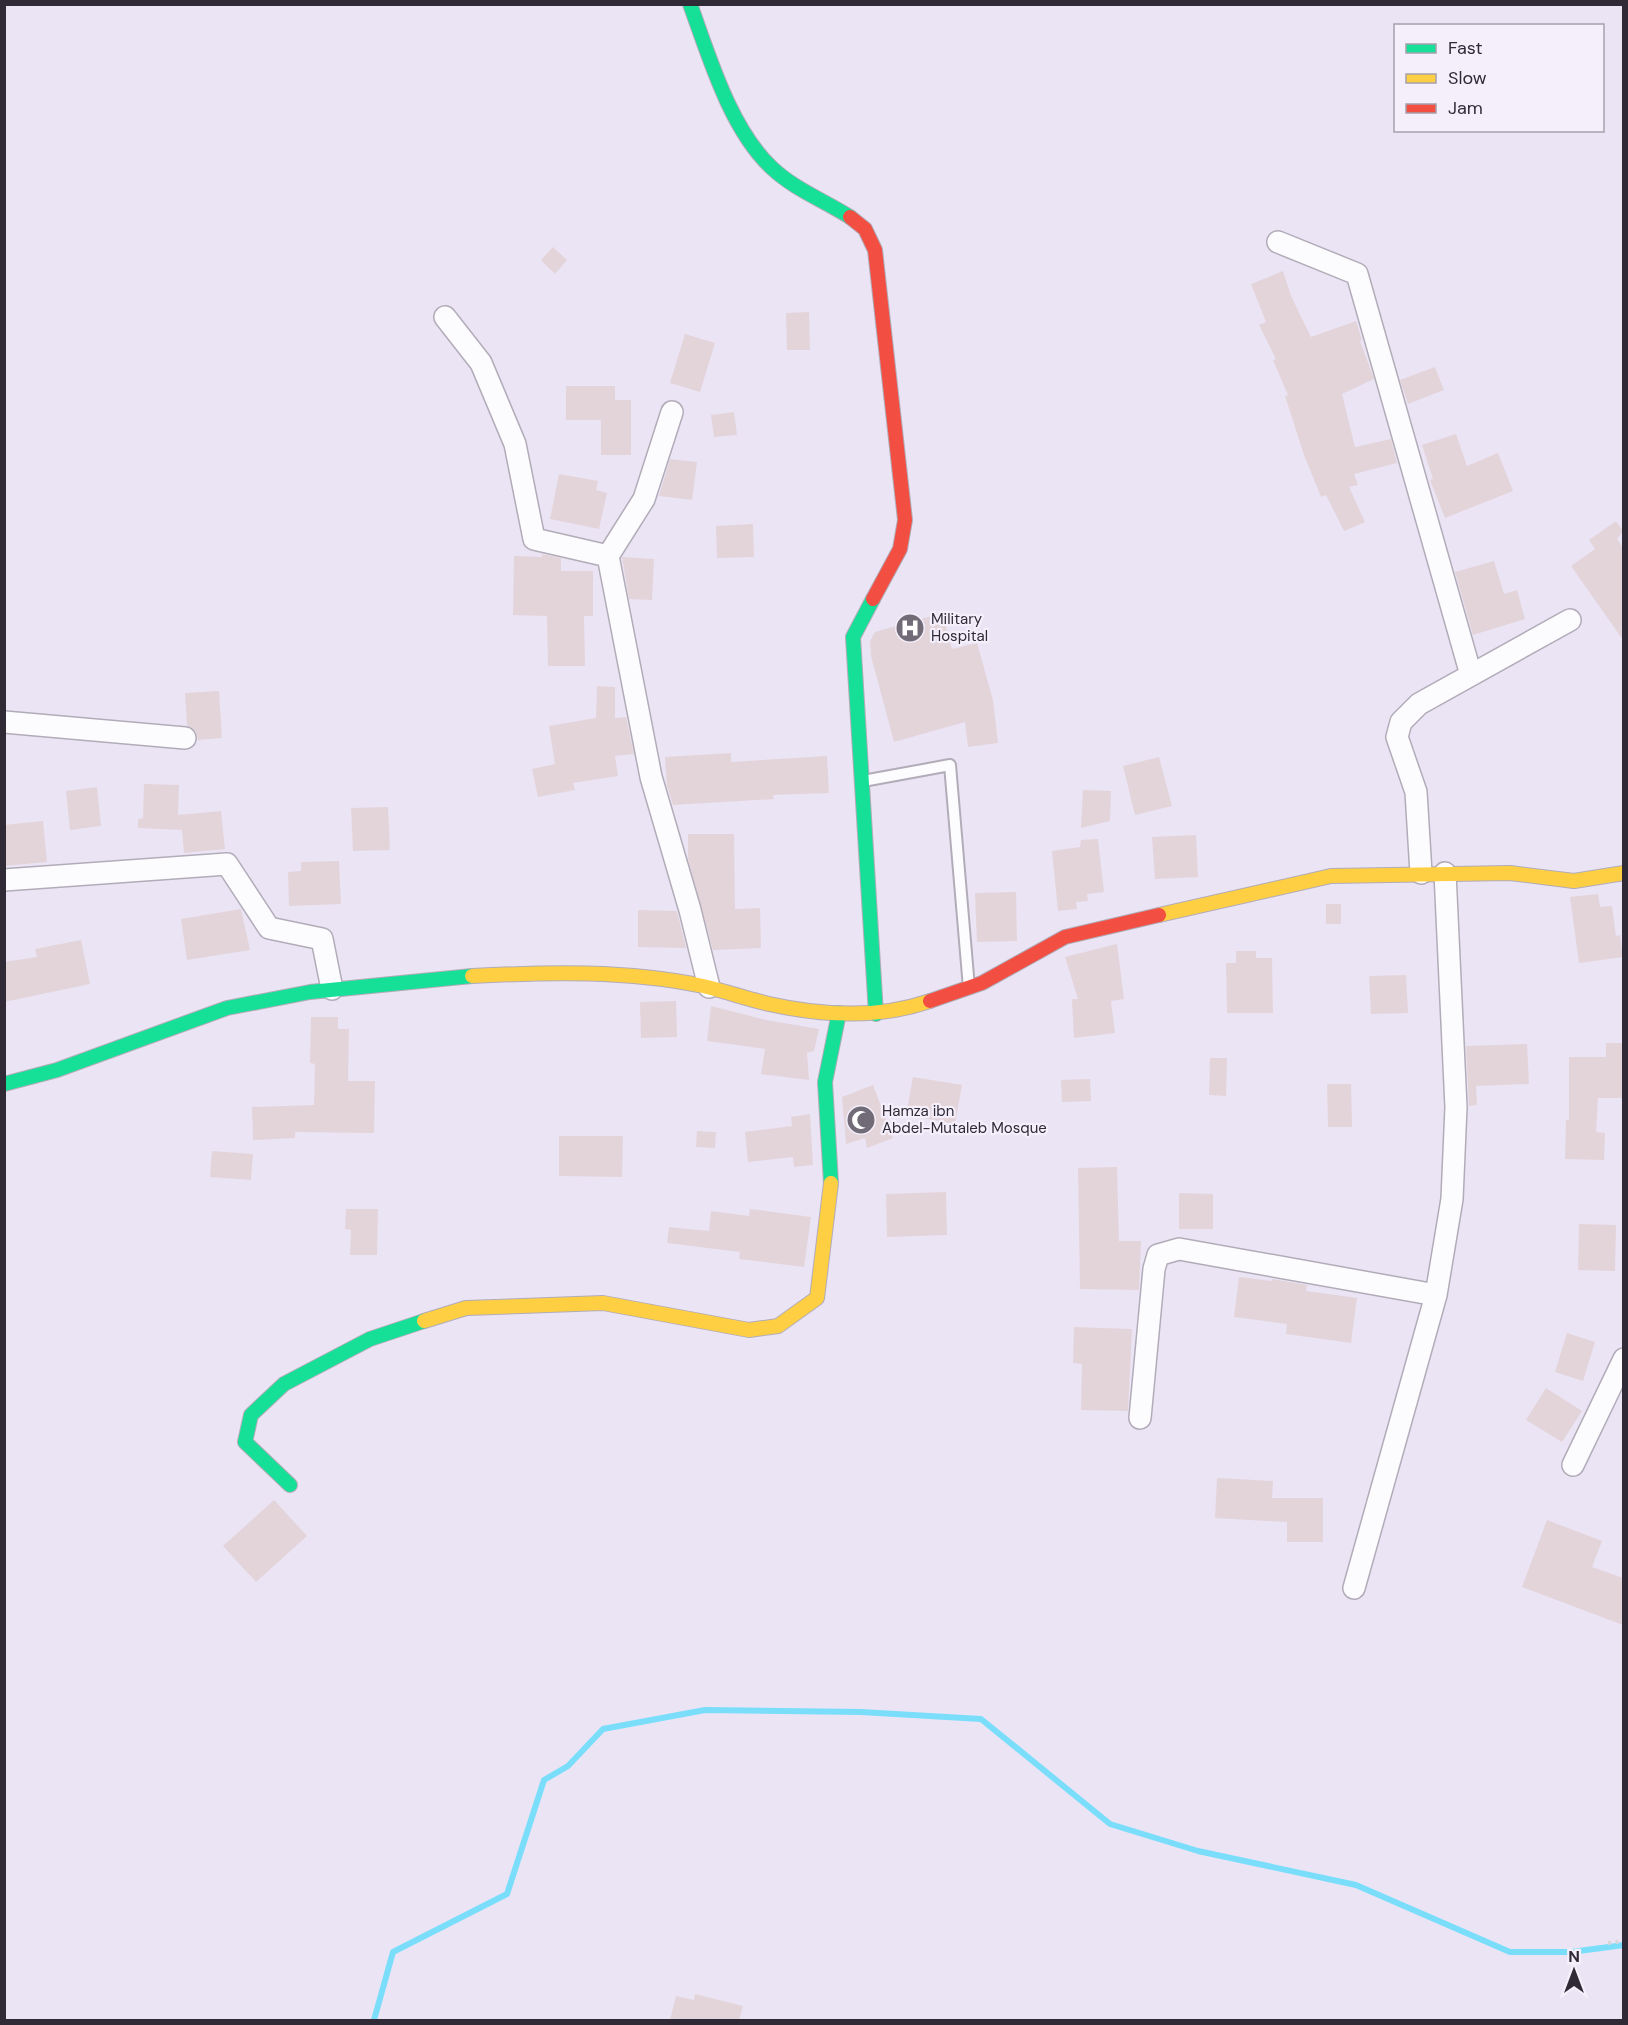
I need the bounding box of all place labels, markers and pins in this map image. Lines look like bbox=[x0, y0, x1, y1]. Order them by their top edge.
place label: Military Hospital bbox=[931, 609, 988, 646]
hospital icon: Military Hospital bbox=[894, 612, 926, 644]
place label: Hamza ibn Abdel-Mutaleb Mosque bbox=[882, 1101, 1047, 1138]
mosque icon: Hamza ibn Abdel-Mutaleb Mosque bbox=[845, 1104, 877, 1136]

